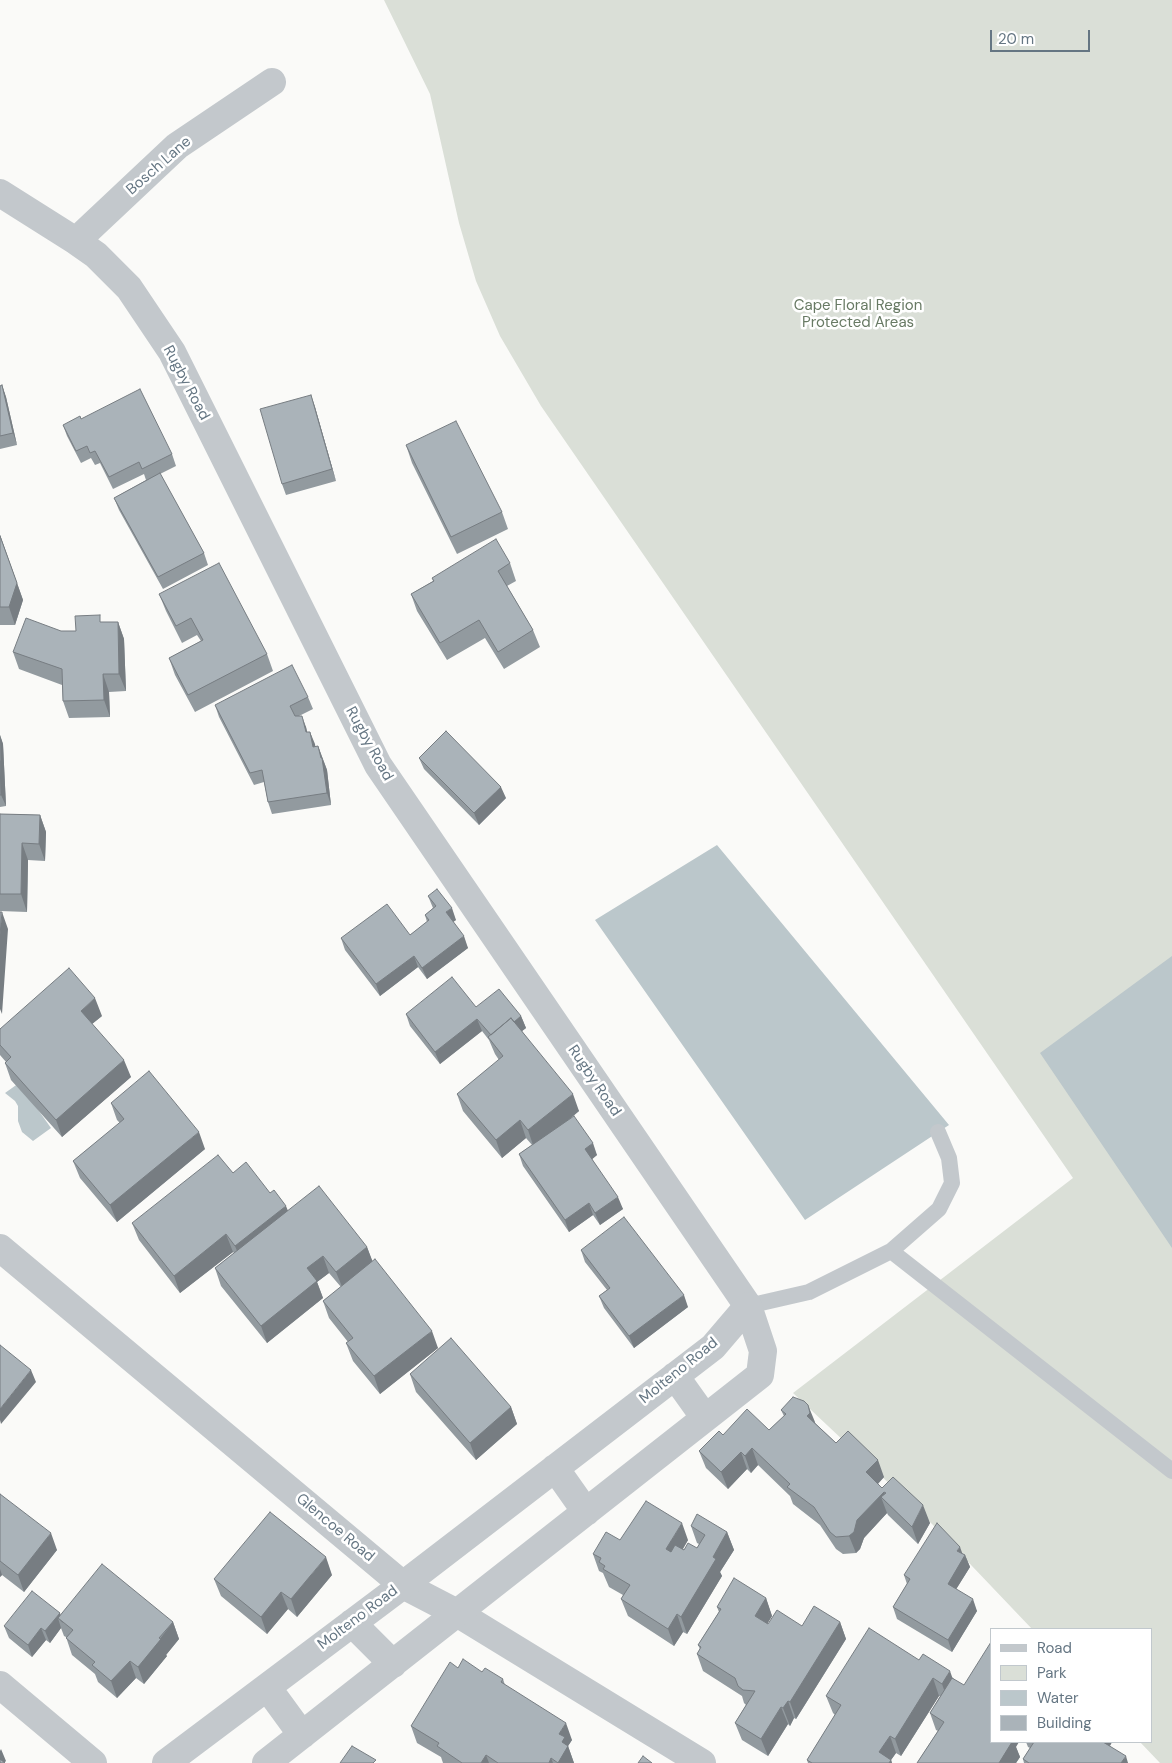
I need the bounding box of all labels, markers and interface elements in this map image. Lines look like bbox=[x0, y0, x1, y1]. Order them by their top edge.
scale bar bbox=[992, 20, 1092, 52]
text: 20 m bbox=[998, 29, 1034, 49]
street label: Bosch Lane bbox=[123, 133, 195, 199]
park label: Cape Floral Region Protected Areas bbox=[794, 297, 922, 332]
street label: Rugby Road bbox=[159, 343, 213, 423]
street label: Rugby Road bbox=[341, 704, 397, 784]
street label: Rugby Road bbox=[564, 1042, 624, 1120]
street label: Molteno Road bbox=[636, 1334, 722, 1408]
street label: Glencoe Road bbox=[292, 1490, 378, 1566]
street label: Molteno Road bbox=[314, 1582, 402, 1654]
legend bbox=[990, 1628, 1152, 1743]
text: Road bbox=[1037, 1638, 1072, 1658]
text: Park bbox=[1037, 1663, 1067, 1683]
text: Water bbox=[1037, 1688, 1078, 1708]
text: Building bbox=[1037, 1713, 1092, 1733]

